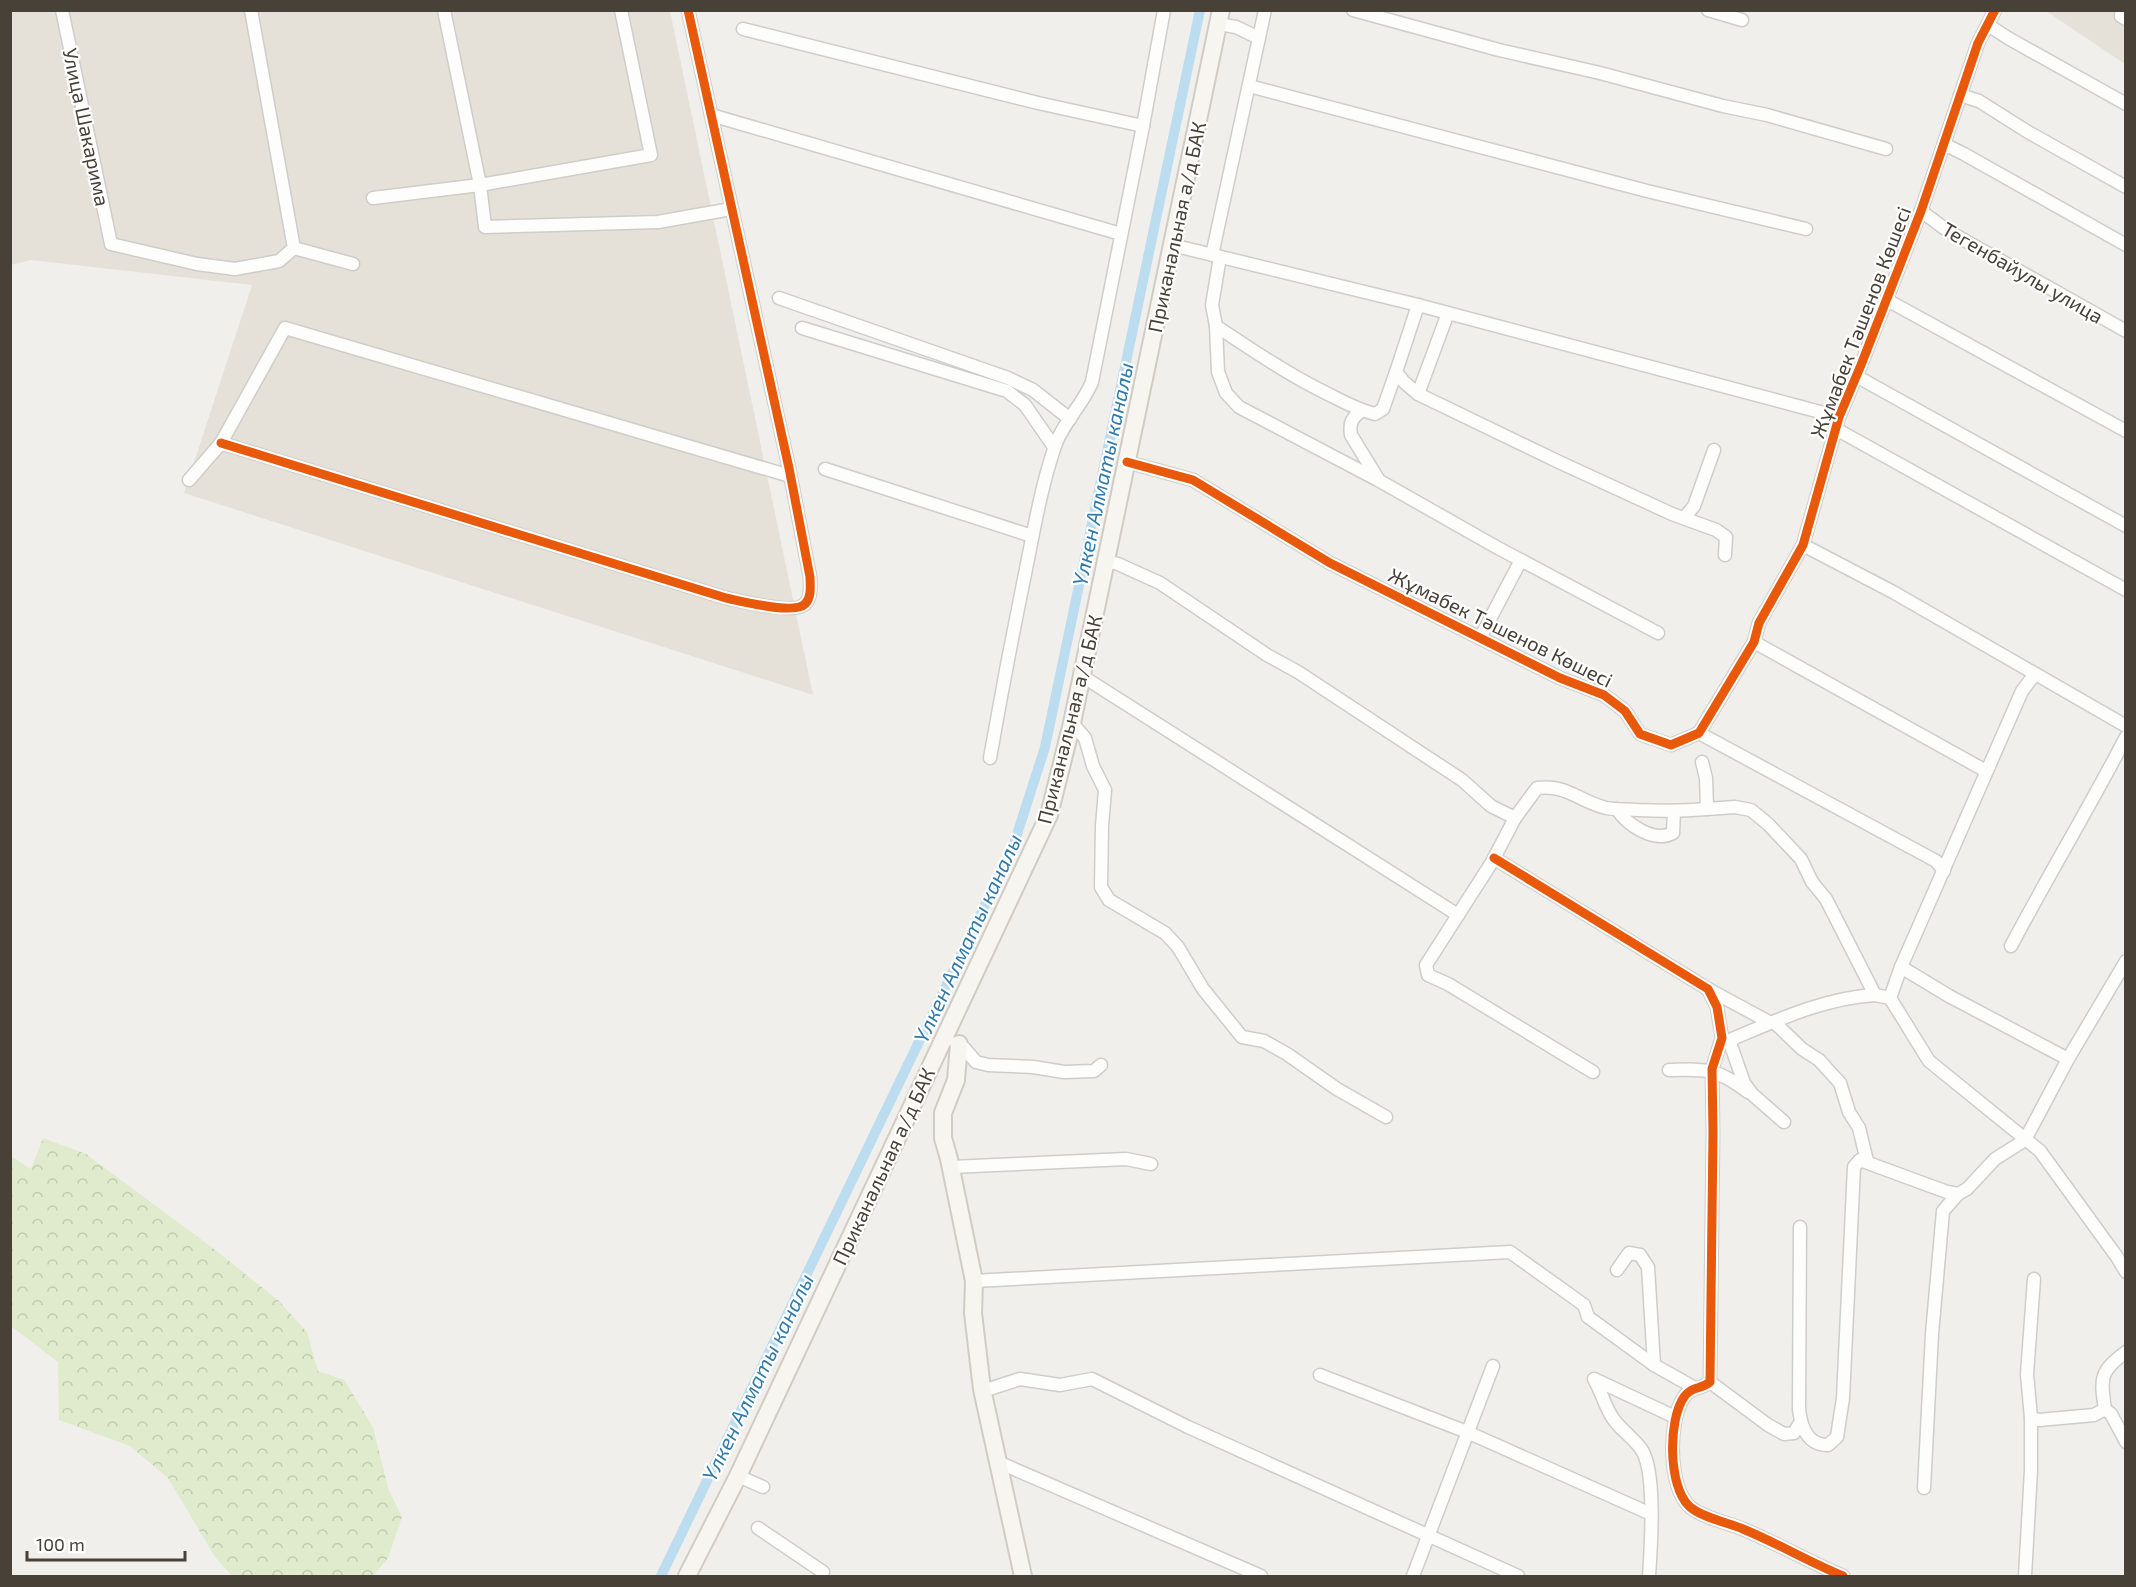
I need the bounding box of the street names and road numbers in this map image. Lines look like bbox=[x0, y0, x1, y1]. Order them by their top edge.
street label: Улица Шакарима bbox=[59, 46, 115, 208]
street label: Приканальная а/д БАК bbox=[1142, 119, 1210, 335]
street label: Жұмабек Тәшенов Көшесі bbox=[1805, 203, 1915, 441]
street label: Тегенбайулы улица bbox=[1938, 216, 2108, 329]
street label: Жұмабек Тәшенов Көшесі bbox=[1385, 562, 1617, 692]
street label: Приканальная а/д БАК bbox=[1031, 612, 1107, 826]
street label: Приканальная а/д БАК bbox=[827, 1064, 939, 1268]

